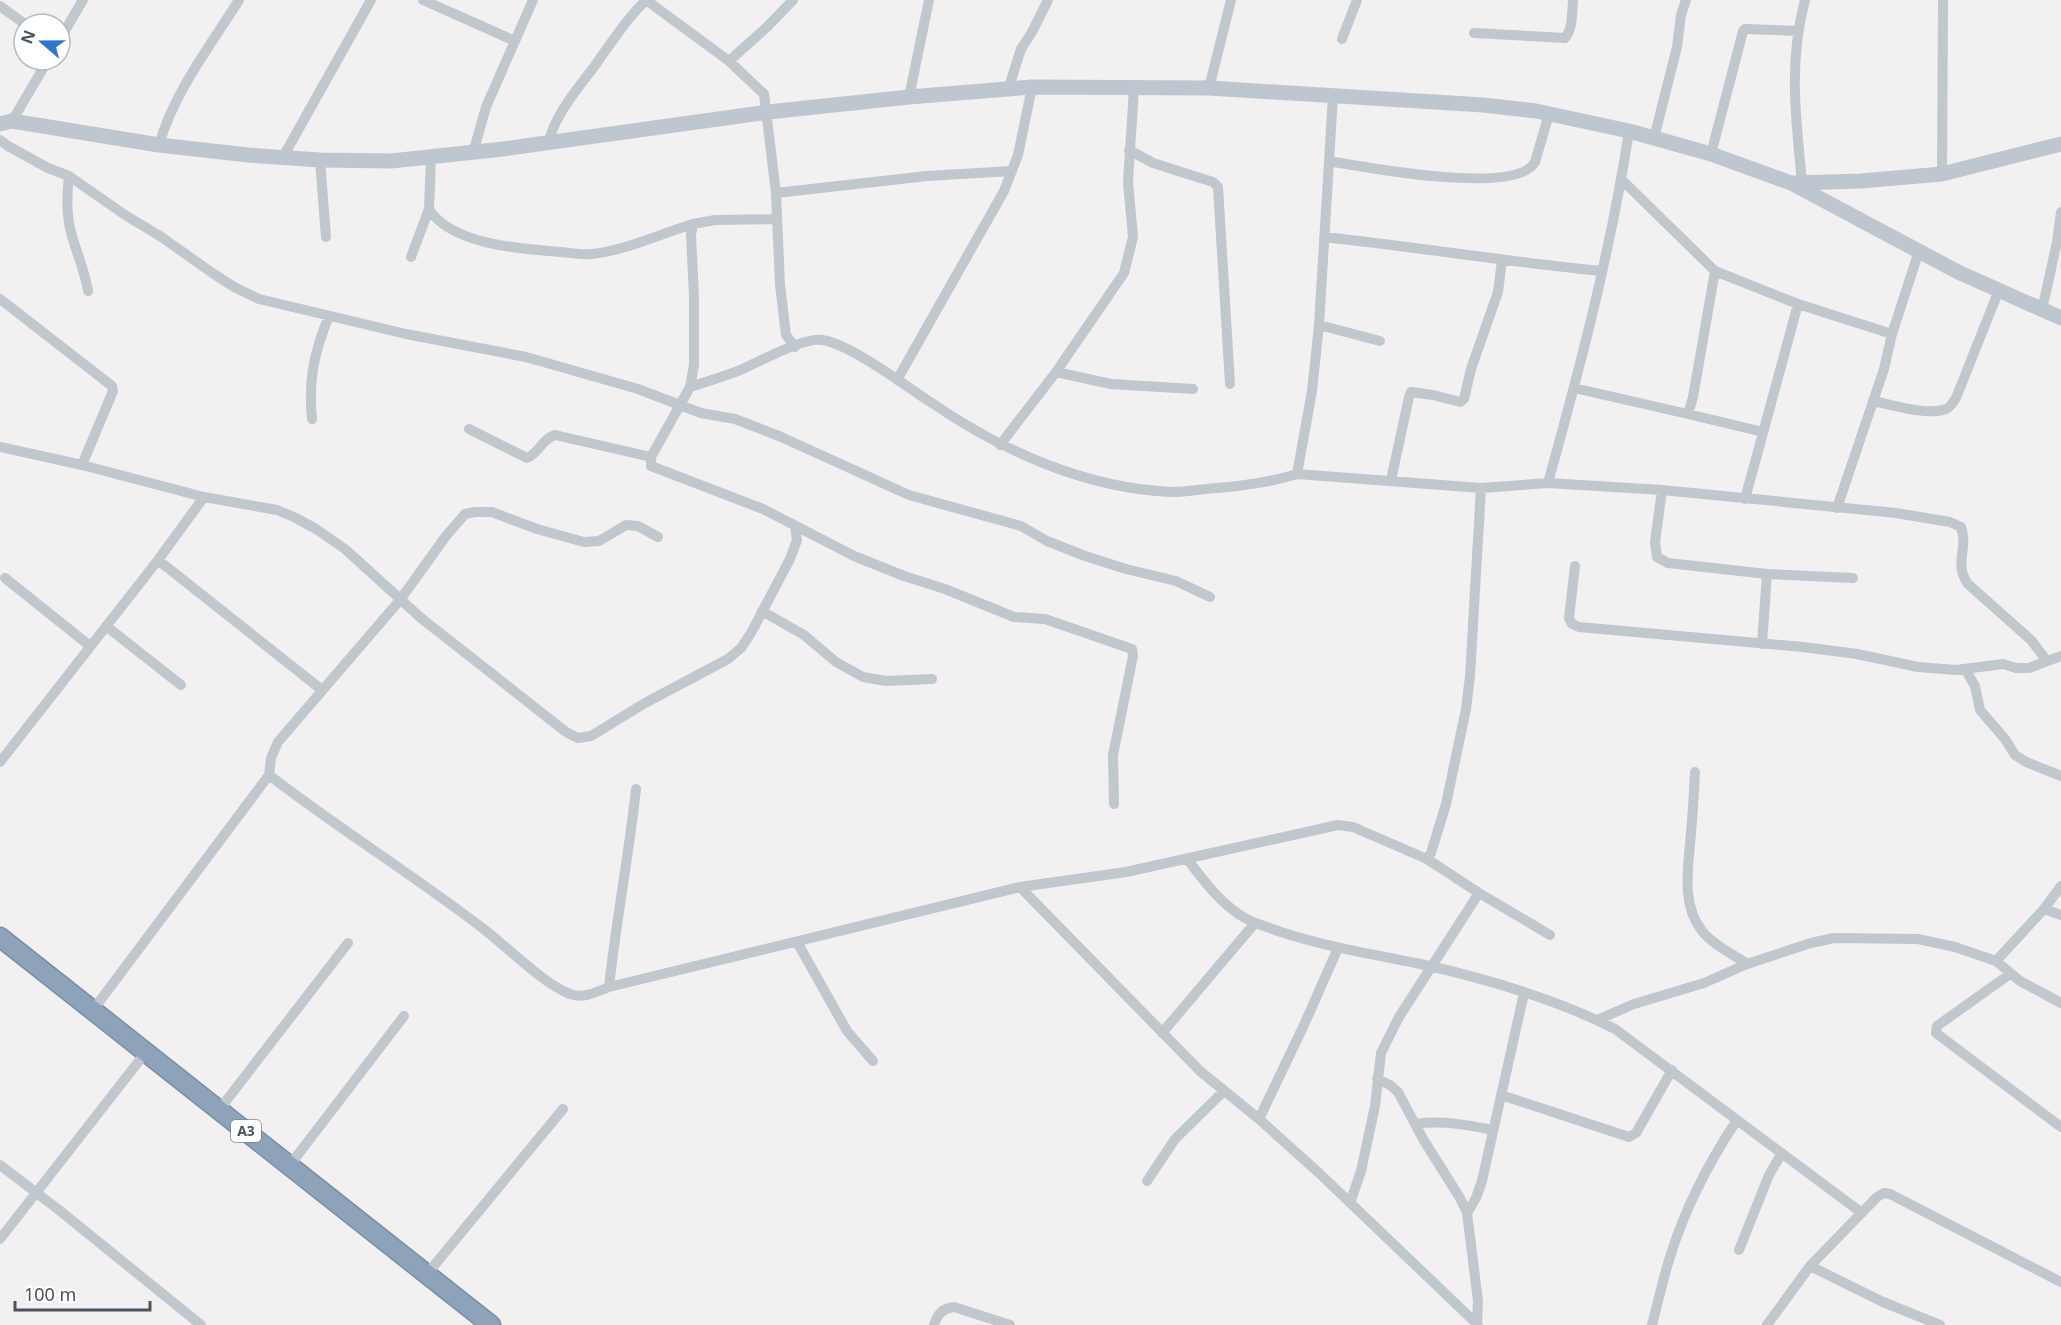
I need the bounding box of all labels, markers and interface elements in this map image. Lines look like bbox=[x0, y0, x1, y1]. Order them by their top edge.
north arrow bbox=[12, 12, 72, 72]
text: N bbox=[15, 27, 40, 47]
road number: A3 bbox=[231, 1120, 261, 1142]
scale bar bbox=[15, 1274, 150, 1312]
text: 100 m bbox=[24, 1282, 76, 1306]

